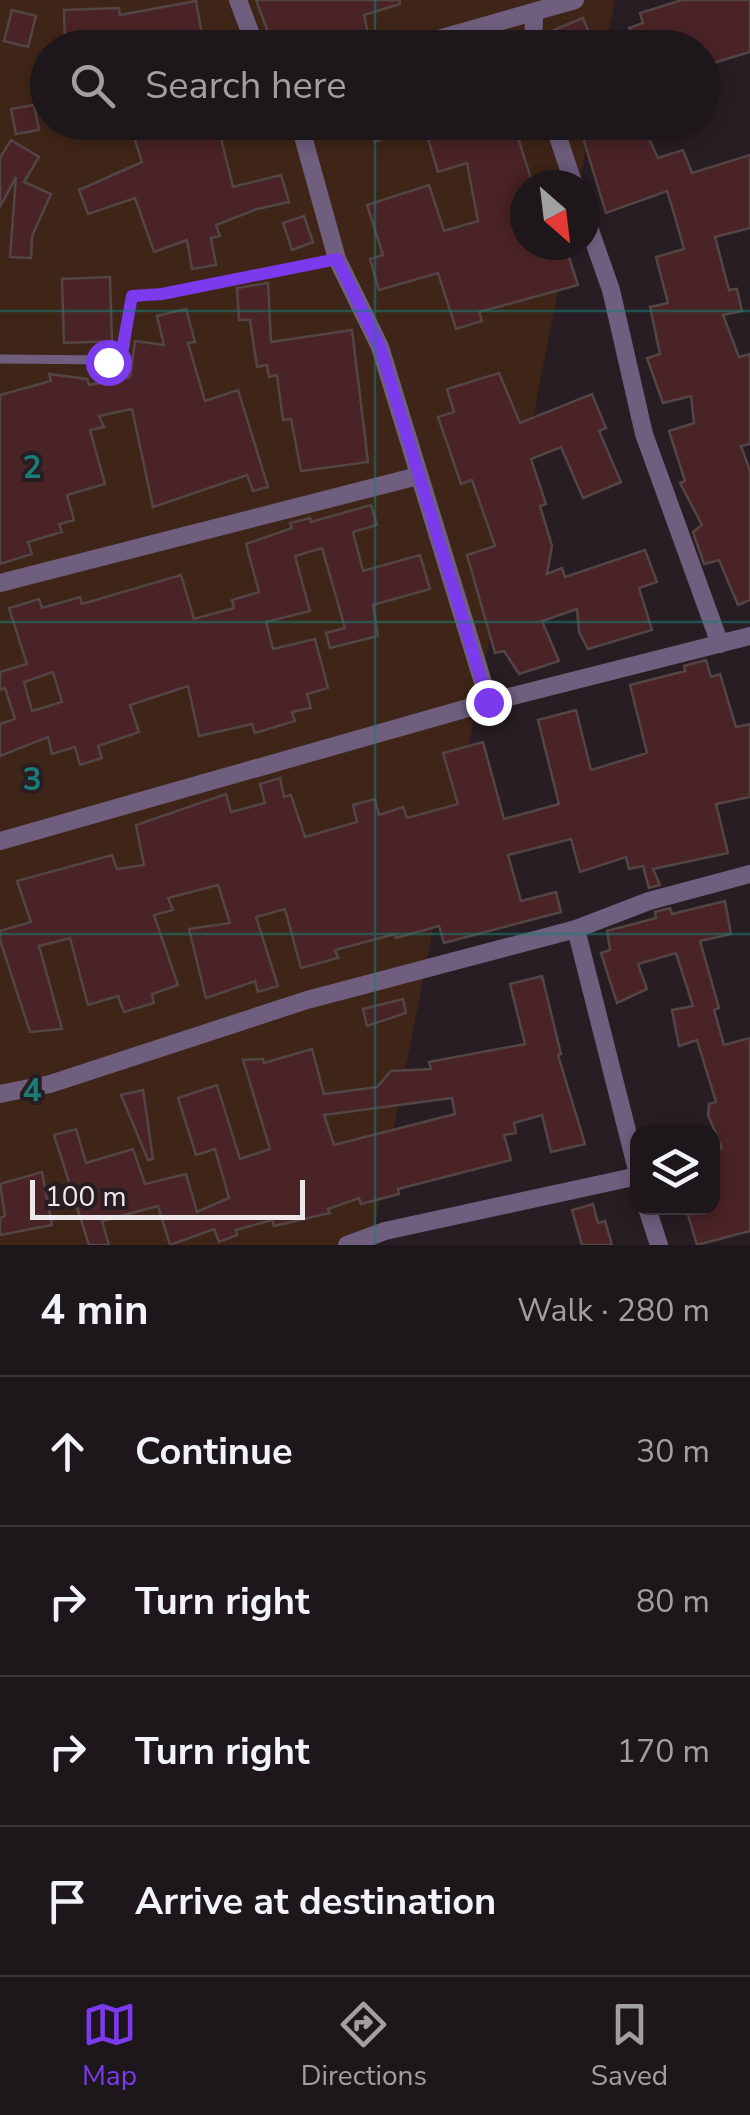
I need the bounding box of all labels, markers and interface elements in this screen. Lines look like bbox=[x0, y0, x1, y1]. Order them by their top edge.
search box bbox=[30, 30, 720, 140]
icon: search bbox=[65, 58, 120, 113]
text: Search here bbox=[145, 60, 346, 111]
north arrow bbox=[510, 170, 600, 260]
route start bbox=[86, 340, 132, 386]
text: 2 bbox=[22, 446, 42, 489]
route end bbox=[466, 680, 512, 726]
text: 3 bbox=[22, 758, 42, 801]
text: 4 bbox=[22, 1069, 42, 1112]
map controls bbox=[630, 1125, 720, 1215]
button: layers bbox=[630, 1125, 720, 1215]
scale bar bbox=[30, 1175, 305, 1220]
text: 100 m bbox=[45, 1178, 127, 1216]
text: 4 min bbox=[40, 1282, 149, 1339]
text: Walk · 280 m bbox=[517, 1289, 710, 1332]
icon: ahead bbox=[40, 1424, 95, 1479]
text: Continue bbox=[135, 1426, 293, 1477]
text: 30 m bbox=[636, 1430, 710, 1473]
icon: right bbox=[40, 1574, 95, 1629]
text: Turn right bbox=[135, 1576, 310, 1627]
text: 80 m bbox=[636, 1580, 710, 1623]
icon: right bbox=[40, 1724, 95, 1779]
text: Turn right bbox=[135, 1726, 310, 1777]
text: 170 m bbox=[617, 1730, 710, 1773]
icon: arrive bbox=[40, 1874, 95, 1929]
text: Arrive at destination bbox=[135, 1876, 496, 1927]
tab: Map bbox=[82, 1997, 137, 2095]
tab: Directions bbox=[301, 1997, 427, 2095]
tab: Saved bbox=[591, 1997, 668, 2095]

